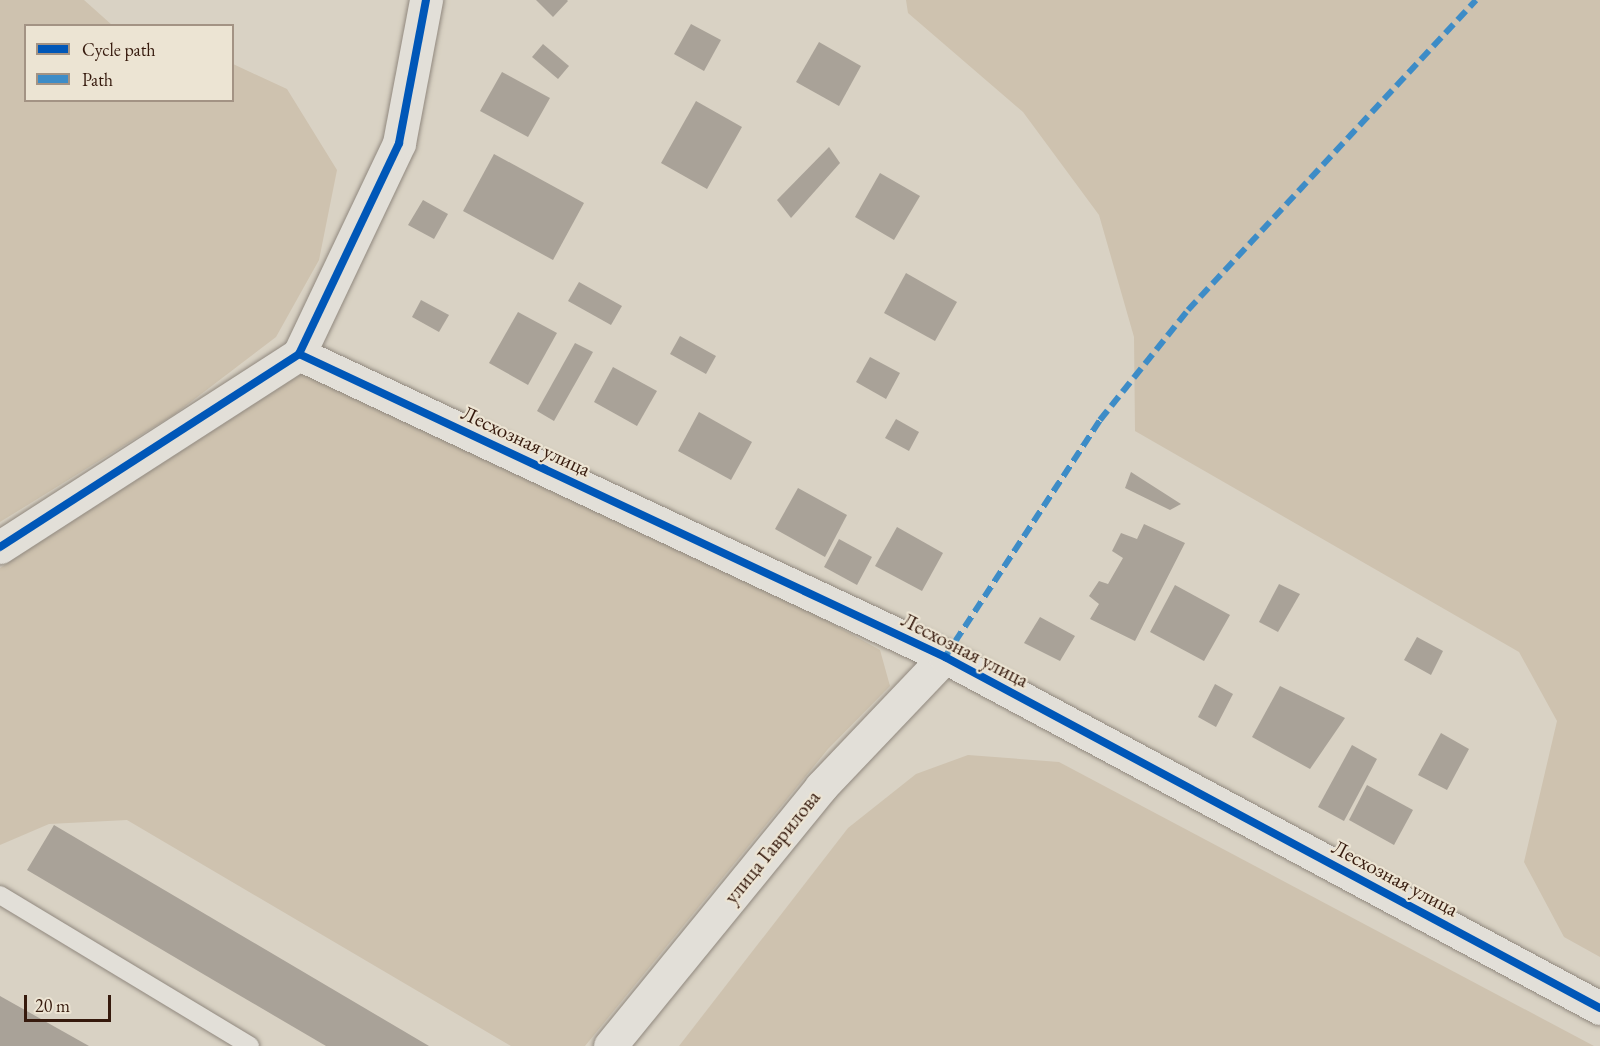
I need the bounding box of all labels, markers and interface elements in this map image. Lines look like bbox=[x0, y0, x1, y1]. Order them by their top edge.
legend bbox=[24, 24, 234, 102]
text: Cycle path bbox=[82, 38, 156, 61]
text: Path bbox=[82, 68, 113, 91]
street label: Лесхозная улица bbox=[457, 400, 595, 482]
street label: Лесхозная улица bbox=[897, 607, 1033, 693]
street label: улица Гаврилова bbox=[719, 785, 825, 909]
street label: Лесхозная улица bbox=[1328, 834, 1462, 922]
scale bar bbox=[27, 983, 114, 1021]
text: 20 m bbox=[35, 994, 70, 1017]

